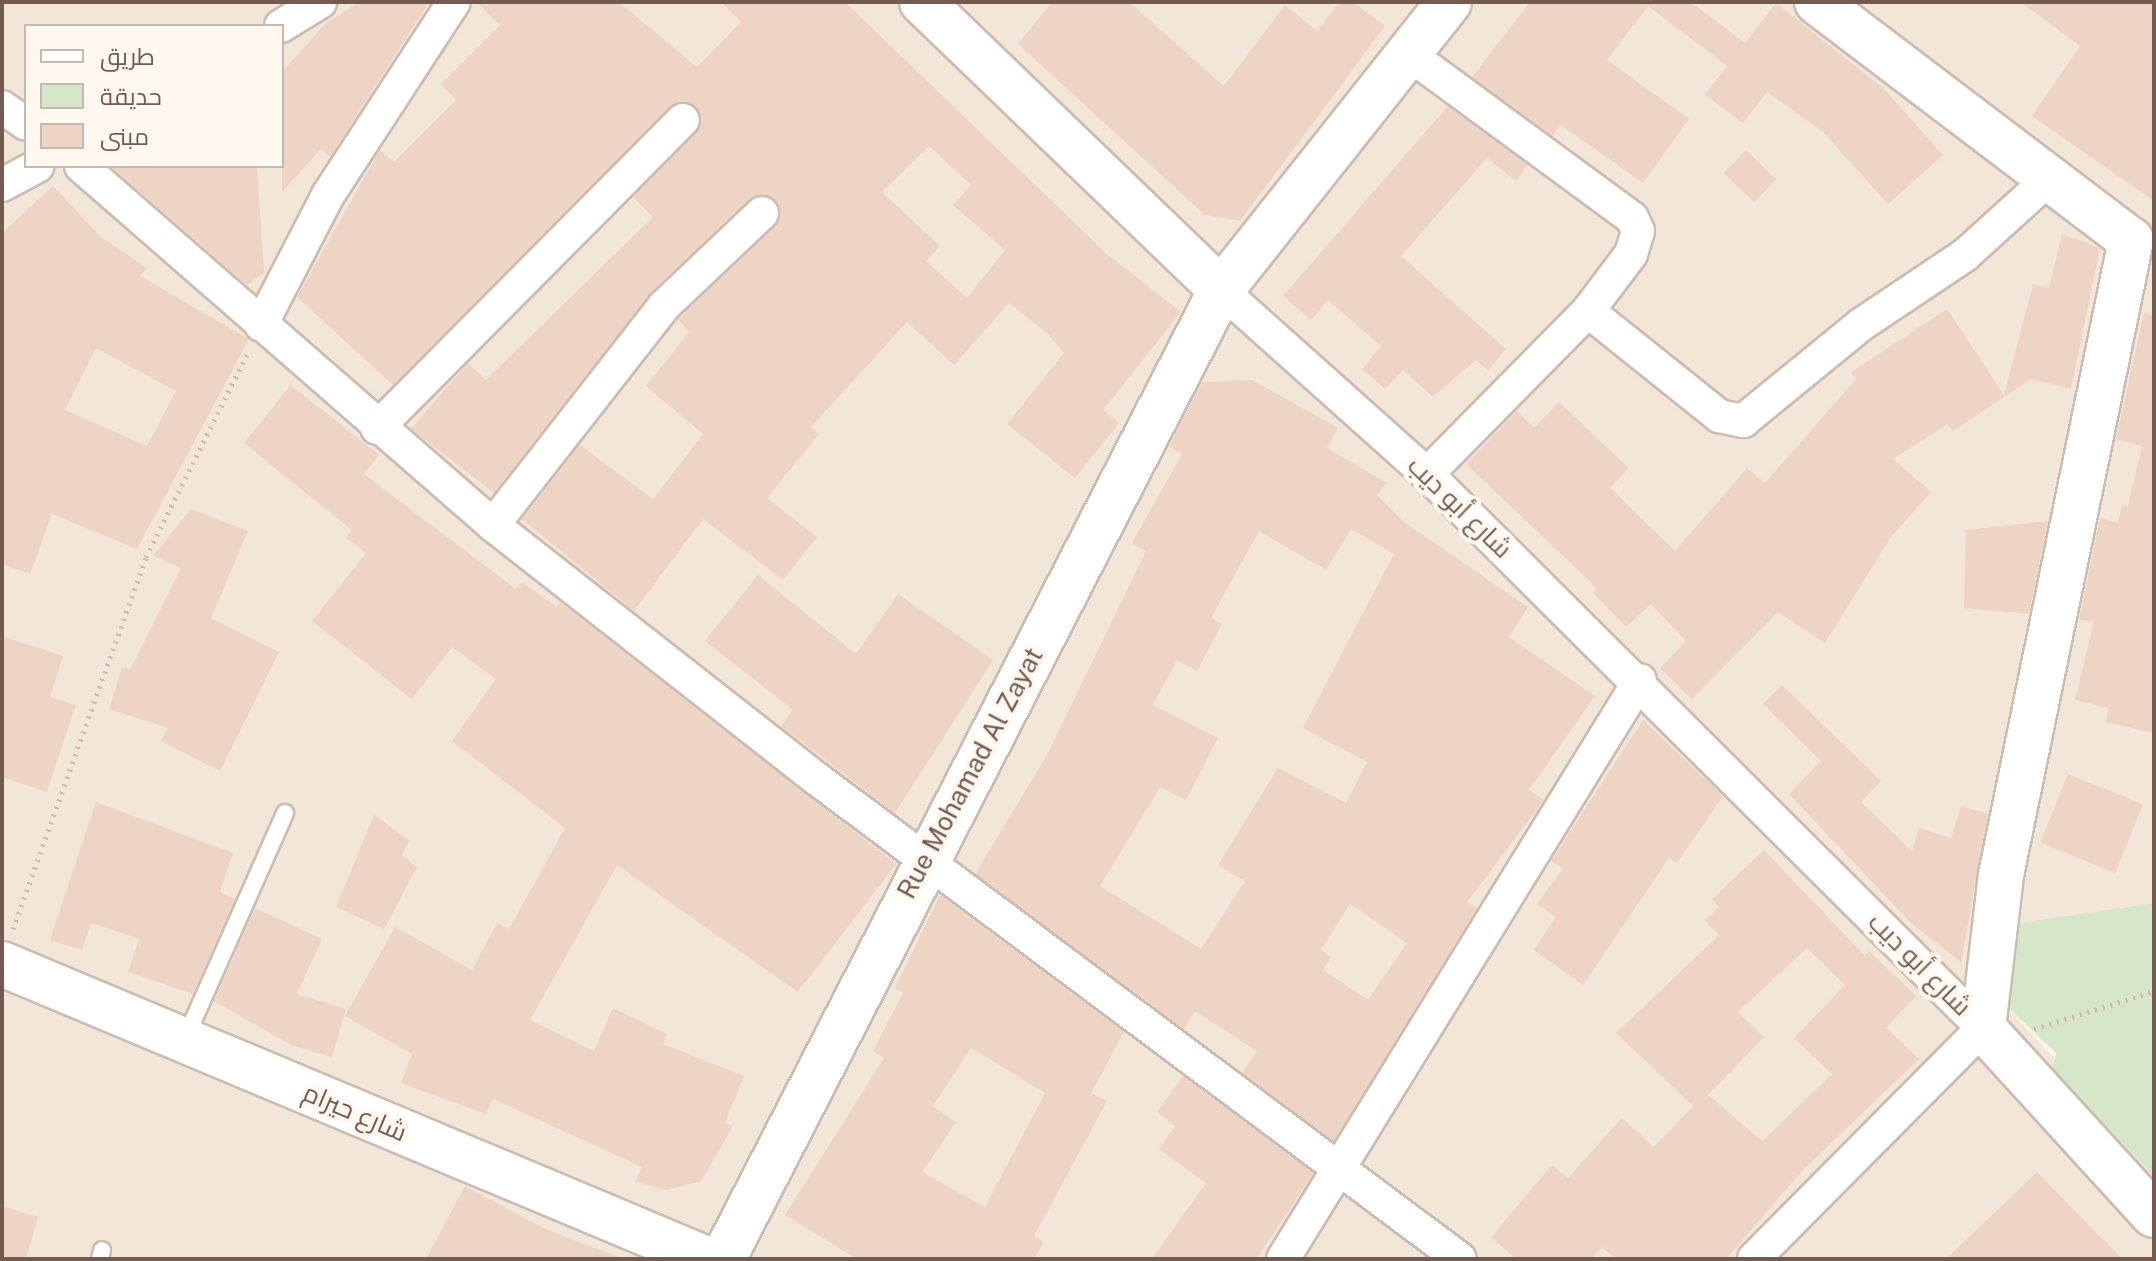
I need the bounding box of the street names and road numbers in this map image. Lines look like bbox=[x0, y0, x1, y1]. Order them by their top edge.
street label: شارع أبو ديب bbox=[1401, 450, 1519, 564]
street label: Rue Mohamad Al Zayat bbox=[891, 642, 1049, 904]
street label: شارع أبو ديب bbox=[1862, 906, 1978, 1022]
street label: شارع حيرام bbox=[298, 1076, 412, 1148]

